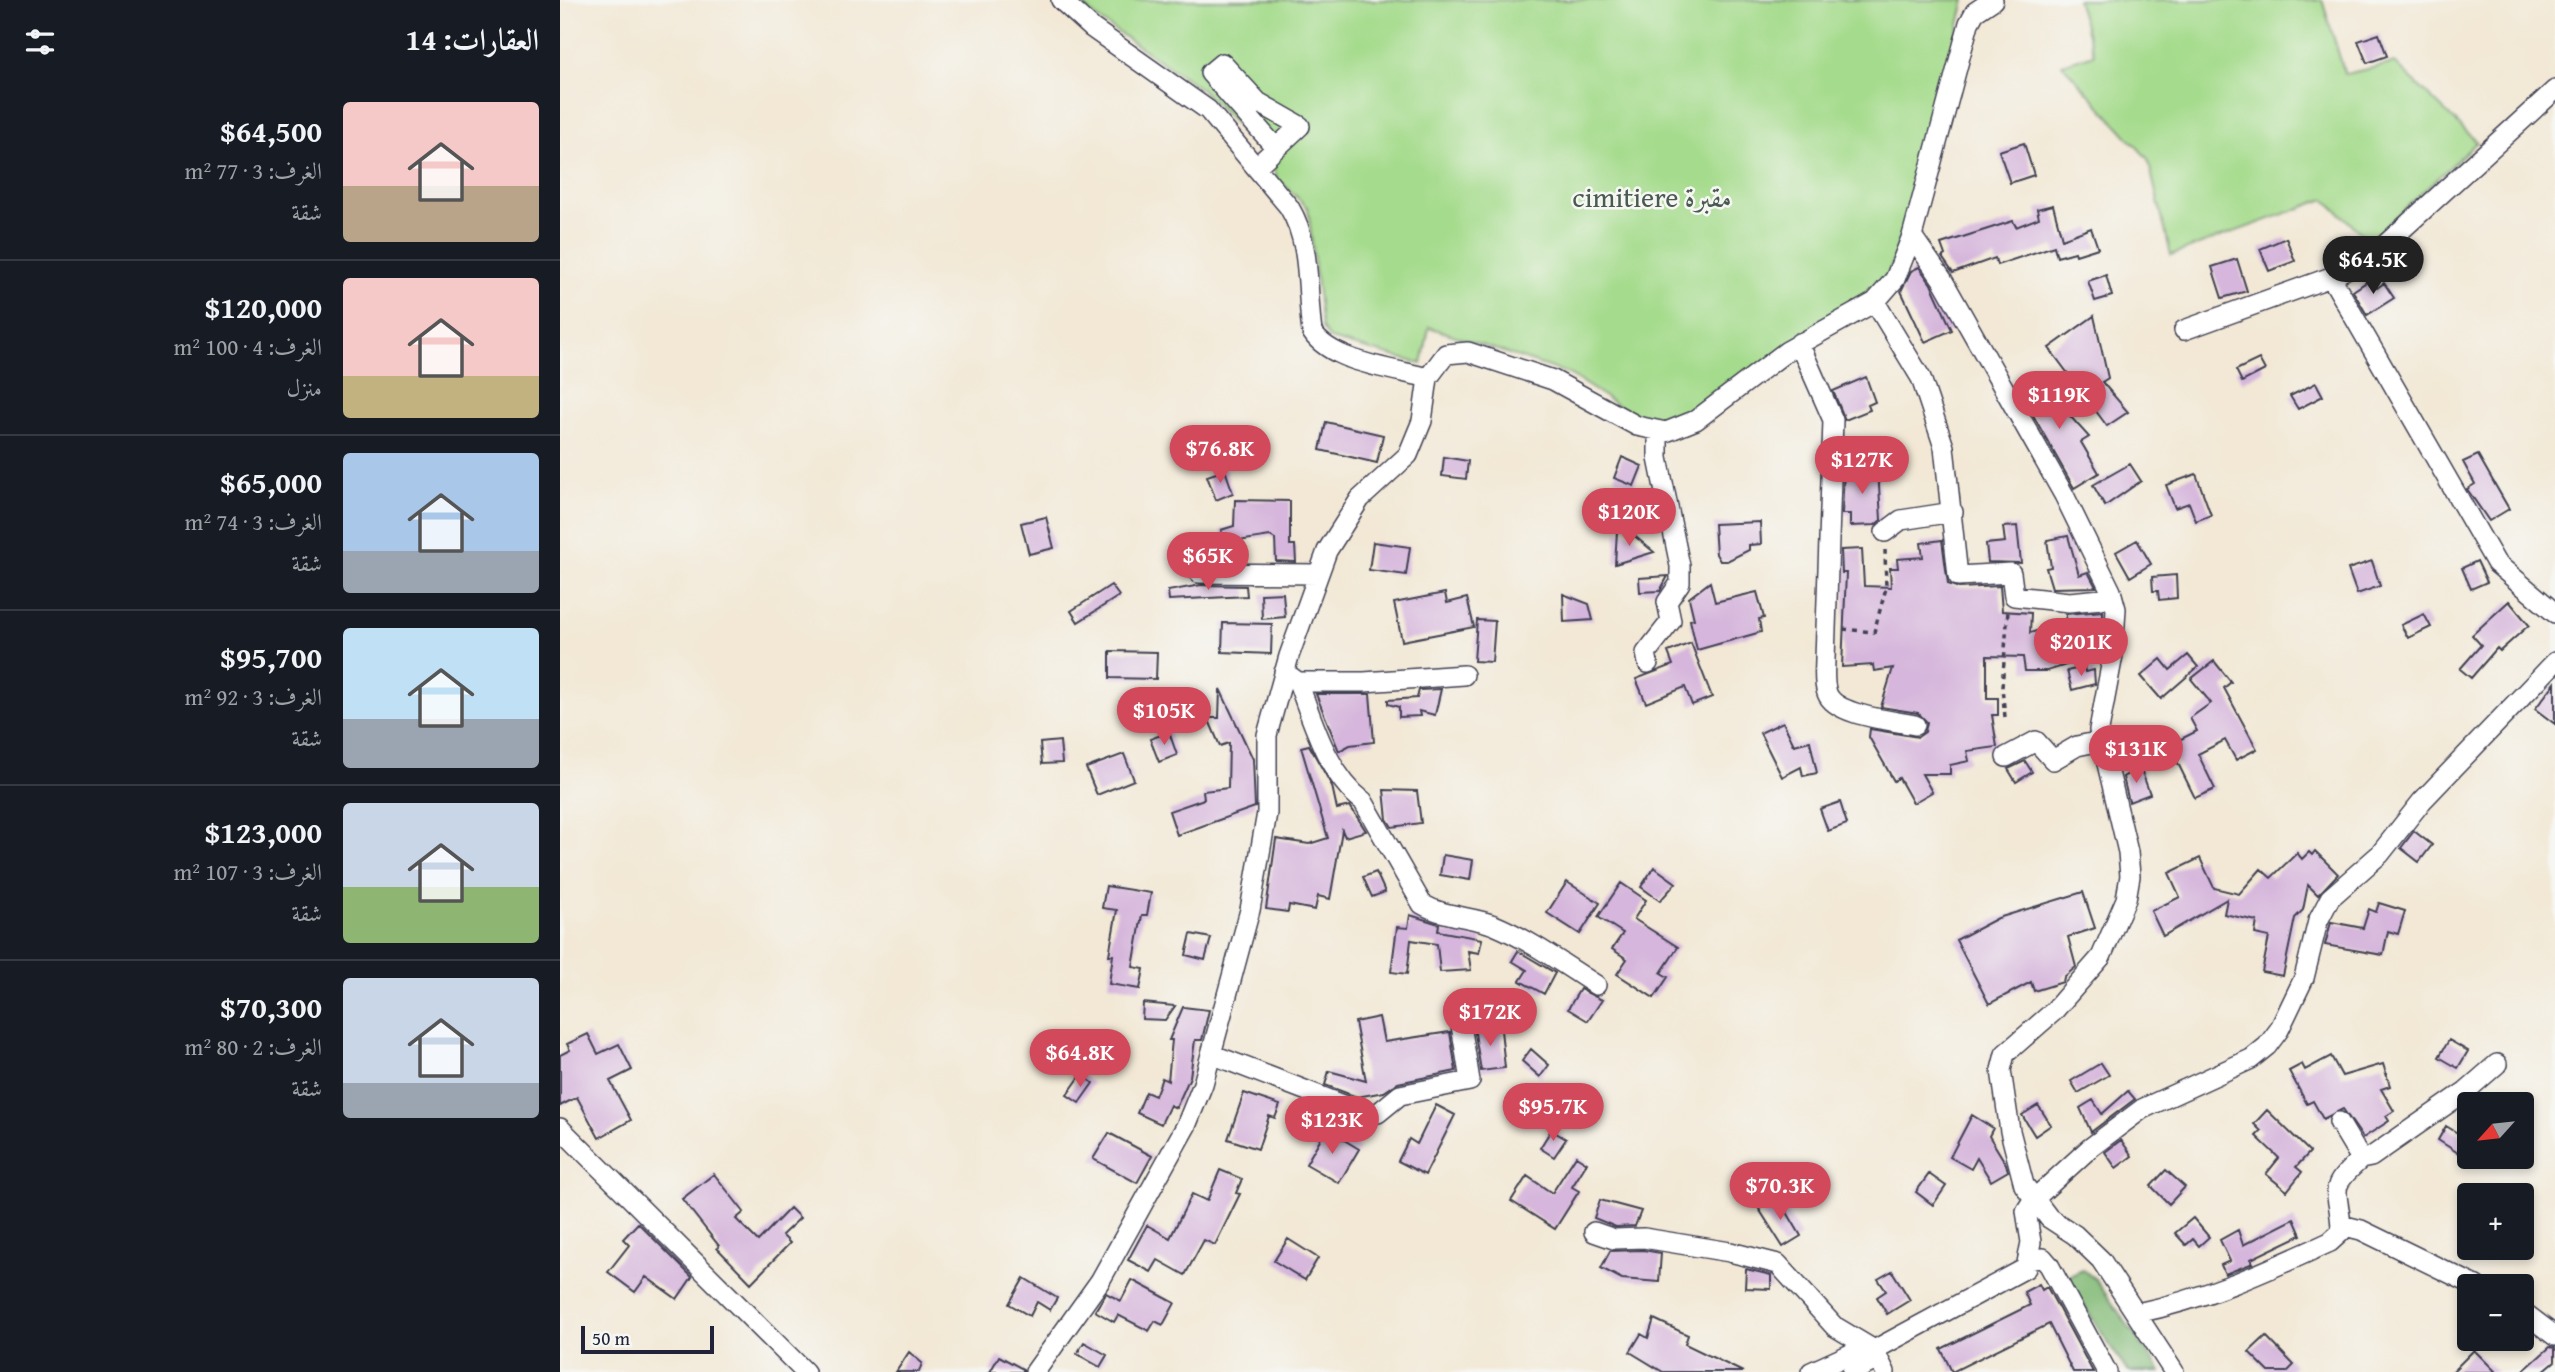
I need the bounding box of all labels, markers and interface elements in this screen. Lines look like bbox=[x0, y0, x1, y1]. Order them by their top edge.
text: العقارات: 14 bbox=[406, 17, 539, 61]
icon: filters bbox=[21, 23, 59, 61]
text: $64,500 bbox=[220, 109, 322, 153]
icon: home bbox=[399, 130, 483, 214]
text: الغرف: 3 · 77 m² bbox=[185, 154, 322, 187]
park label: cimitiere مقبرة bbox=[1572, 176, 1732, 217]
text: شقة bbox=[292, 195, 322, 228]
pin: $64.5K bbox=[2316, 236, 2430, 296]
text: $64.5K bbox=[2339, 242, 2407, 275]
text: $120,000 bbox=[205, 285, 322, 329]
icon: home bbox=[399, 306, 483, 390]
text: الغرف: 4 · 100 m² bbox=[174, 330, 322, 363]
text: منزل bbox=[287, 371, 322, 404]
pin: $119K bbox=[2010, 372, 2108, 431]
text: $119K bbox=[2028, 377, 2090, 410]
pin: $76.8K bbox=[1163, 426, 1277, 485]
text: $76.8K bbox=[1186, 431, 1254, 464]
pin: $127K bbox=[1813, 436, 1911, 496]
text: $127K bbox=[1831, 442, 1893, 475]
text: $65,000 bbox=[220, 460, 322, 504]
icon: home bbox=[399, 481, 483, 565]
pin: $120K bbox=[1580, 489, 1678, 548]
text: $120K bbox=[1598, 494, 1660, 527]
text: الغرف: 3 · 74 m² bbox=[185, 505, 322, 538]
pin: $65K bbox=[1167, 532, 1249, 592]
text: $65K bbox=[1183, 538, 1233, 571]
text: شقة bbox=[292, 546, 322, 579]
pin: $201K bbox=[2032, 618, 2130, 678]
text: $201K bbox=[2050, 624, 2112, 657]
text: $95,700 bbox=[220, 635, 322, 679]
icon: home bbox=[399, 656, 483, 740]
text: الغرف: 3 · 92 m² bbox=[185, 680, 322, 713]
pin: $105K bbox=[1115, 688, 1213, 747]
text: $105K bbox=[1133, 693, 1195, 726]
text: شقة bbox=[292, 721, 322, 754]
pin: $131K bbox=[2087, 726, 2185, 785]
text: $131K bbox=[2105, 731, 2167, 764]
text: $123,000 bbox=[205, 810, 322, 854]
icon: home bbox=[399, 831, 483, 915]
text: الغرف: 3 · 107 m² bbox=[174, 855, 322, 888]
text: شقة bbox=[292, 896, 322, 929]
text: $70,300 bbox=[220, 985, 322, 1029]
pin: $172K bbox=[1441, 988, 1539, 1048]
text: $172K bbox=[1459, 994, 1521, 1027]
icon: home bbox=[399, 1006, 483, 1090]
text: الغرف: 2 · 80 m² bbox=[185, 1030, 322, 1063]
pin: $64.8K bbox=[1023, 1030, 1137, 1089]
text: $64.8K bbox=[1046, 1035, 1114, 1068]
text: شقة bbox=[292, 1071, 322, 1104]
pin: $95.7K bbox=[1496, 1084, 1610, 1143]
text: $95.7K bbox=[1519, 1089, 1587, 1122]
north arrow bbox=[2457, 1092, 2534, 1169]
map controls bbox=[2457, 1092, 2534, 1351]
pin: $123K bbox=[1283, 1096, 1381, 1156]
text: $123K bbox=[1301, 1102, 1363, 1135]
pin: $70.3K bbox=[1723, 1162, 1837, 1222]
text: $70.3K bbox=[1746, 1168, 1814, 1201]
button: + bbox=[2457, 1183, 2534, 1260]
button: − bbox=[2457, 1274, 2534, 1351]
scale bar bbox=[581, 1323, 714, 1355]
text: 50 m bbox=[592, 1324, 630, 1352]

